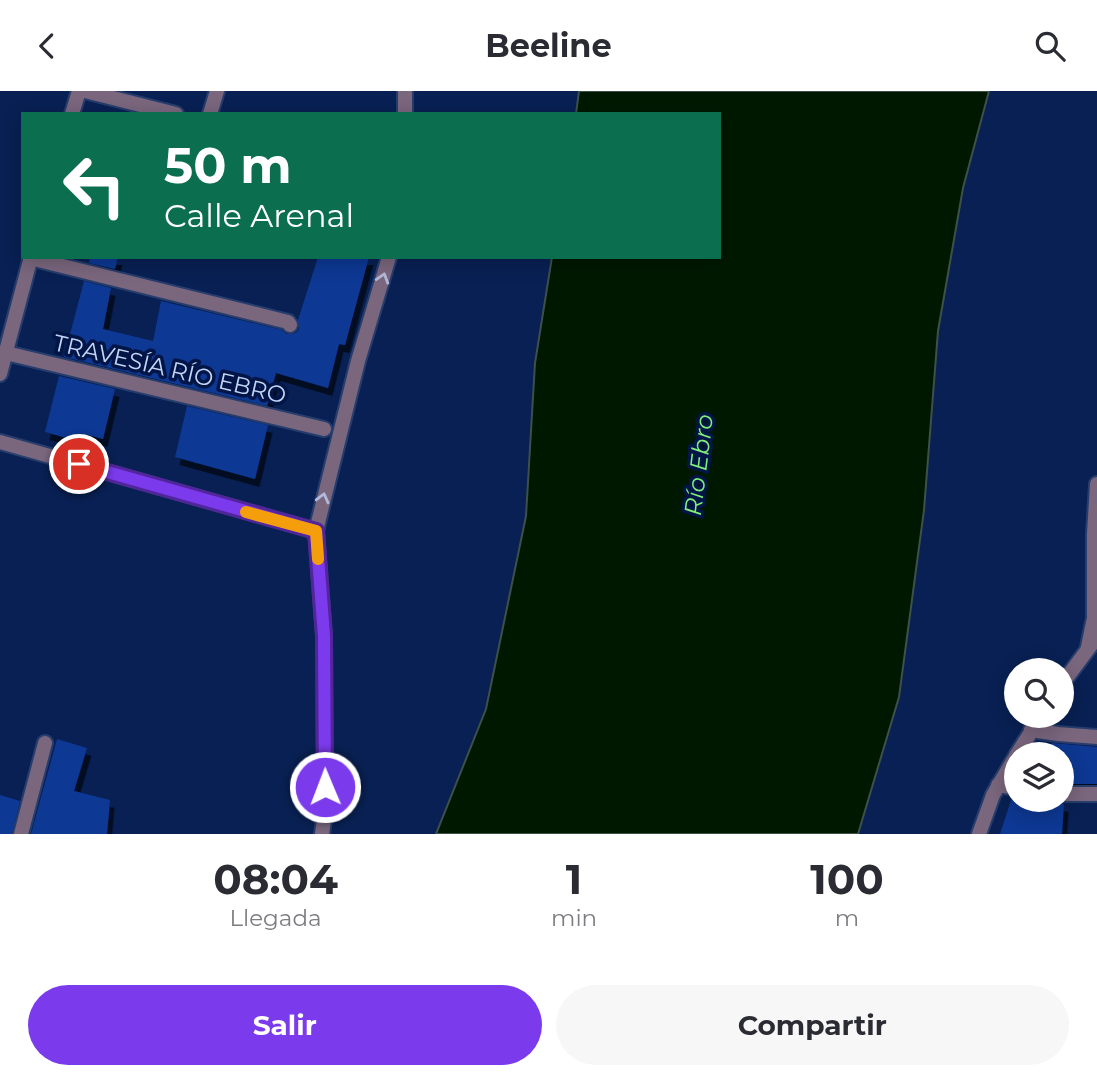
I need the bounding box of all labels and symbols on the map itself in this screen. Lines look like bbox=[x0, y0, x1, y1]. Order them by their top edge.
one-way arrow bbox=[374, 272, 389, 284]
street label: TRAVESÍA RÍO EBRO bbox=[51, 329, 289, 409]
water label: Río Ebro bbox=[678, 413, 719, 517]
pin bbox=[49, 434, 109, 494]
one-way arrow bbox=[315, 492, 329, 504]
position arrow bbox=[288, 750, 362, 824]

